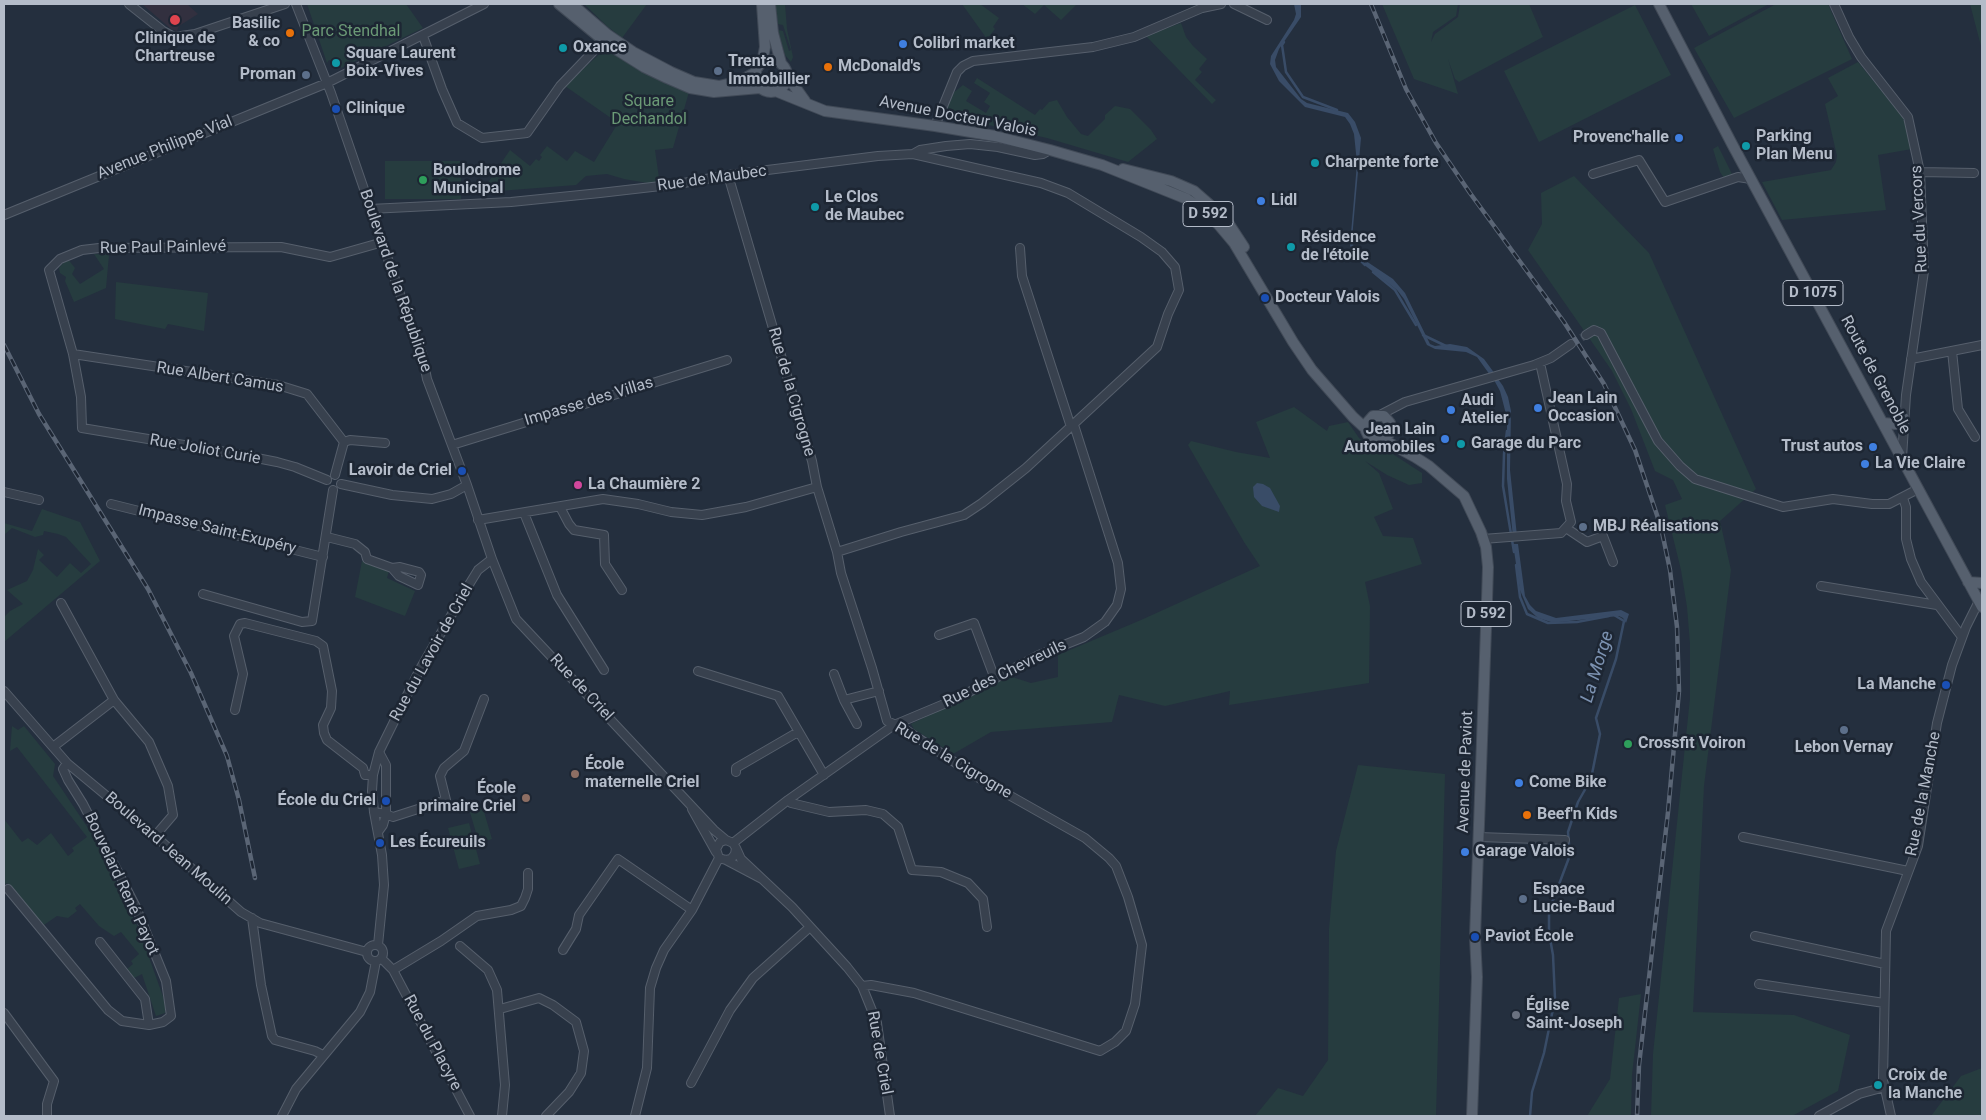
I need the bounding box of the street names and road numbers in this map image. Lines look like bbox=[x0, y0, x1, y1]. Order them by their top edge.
street label: Avenue Docteur Valois bbox=[878, 92, 1038, 142]
street label: Avenue Philippe Vial bbox=[95, 112, 235, 184]
street label: Rue de Maubec bbox=[656, 162, 768, 196]
street label: Rue du Vercors bbox=[1908, 165, 1932, 273]
street label: Boulevard de la République bbox=[355, 187, 435, 375]
road number: D 592 bbox=[1183, 202, 1233, 226]
street label: Rue Paul Painlevé bbox=[100, 237, 226, 259]
road number: D 1075 bbox=[1783, 280, 1843, 306]
street label: Route de Grenoble bbox=[1836, 313, 1914, 437]
street label: Rue de la Cigrogne bbox=[763, 325, 819, 459]
street label: Rue Albert Camus bbox=[155, 358, 285, 398]
street label: Impasse des Villas bbox=[522, 373, 656, 431]
street label: Rue Joliot Curie bbox=[148, 431, 262, 469]
street label: Impasse Saint-Exupéry bbox=[136, 501, 298, 559]
street label: Rue du Lavoir de Criel bbox=[386, 581, 478, 725]
road number: D 592 bbox=[1461, 602, 1511, 626]
street label: Rue des Chevreuils bbox=[940, 636, 1070, 712]
street label: Rue de Criel bbox=[545, 650, 617, 726]
street label: Avenue de Paviot bbox=[1454, 711, 1478, 833]
street label: Rue de la Cigrogne bbox=[891, 718, 1015, 804]
street label: Rue de la Manche bbox=[1903, 730, 1945, 858]
street label: Boulevard Jean Moulin bbox=[101, 789, 235, 909]
street label: Bouvelard René Payot bbox=[80, 810, 162, 958]
street label: Rue du Placyre bbox=[399, 992, 465, 1094]
street label: Rue de Criel bbox=[862, 1010, 896, 1096]

